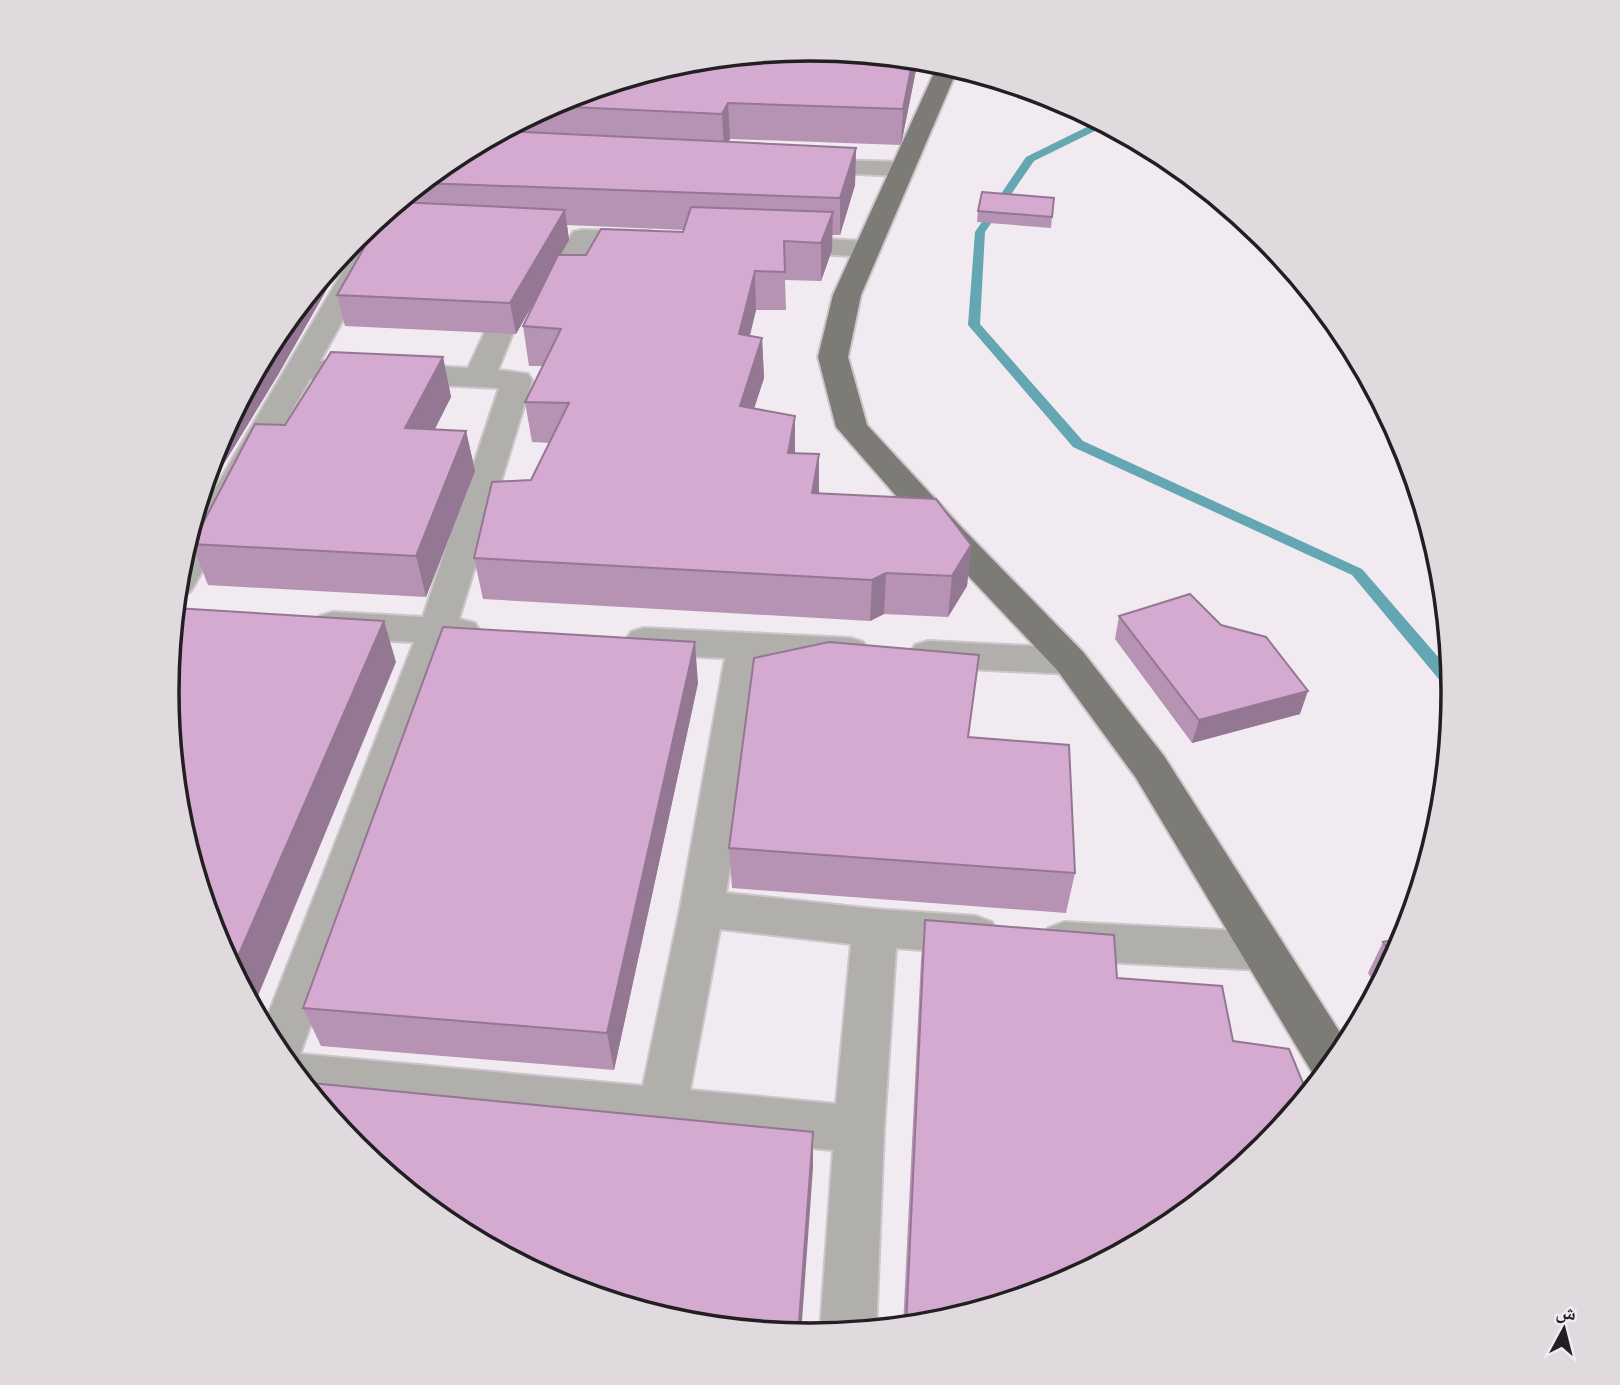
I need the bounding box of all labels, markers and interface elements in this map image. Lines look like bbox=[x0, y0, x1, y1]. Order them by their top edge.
north arrow bbox=[1529, 1294, 1599, 1364]
text: ش bbox=[1555, 1300, 1577, 1325]

